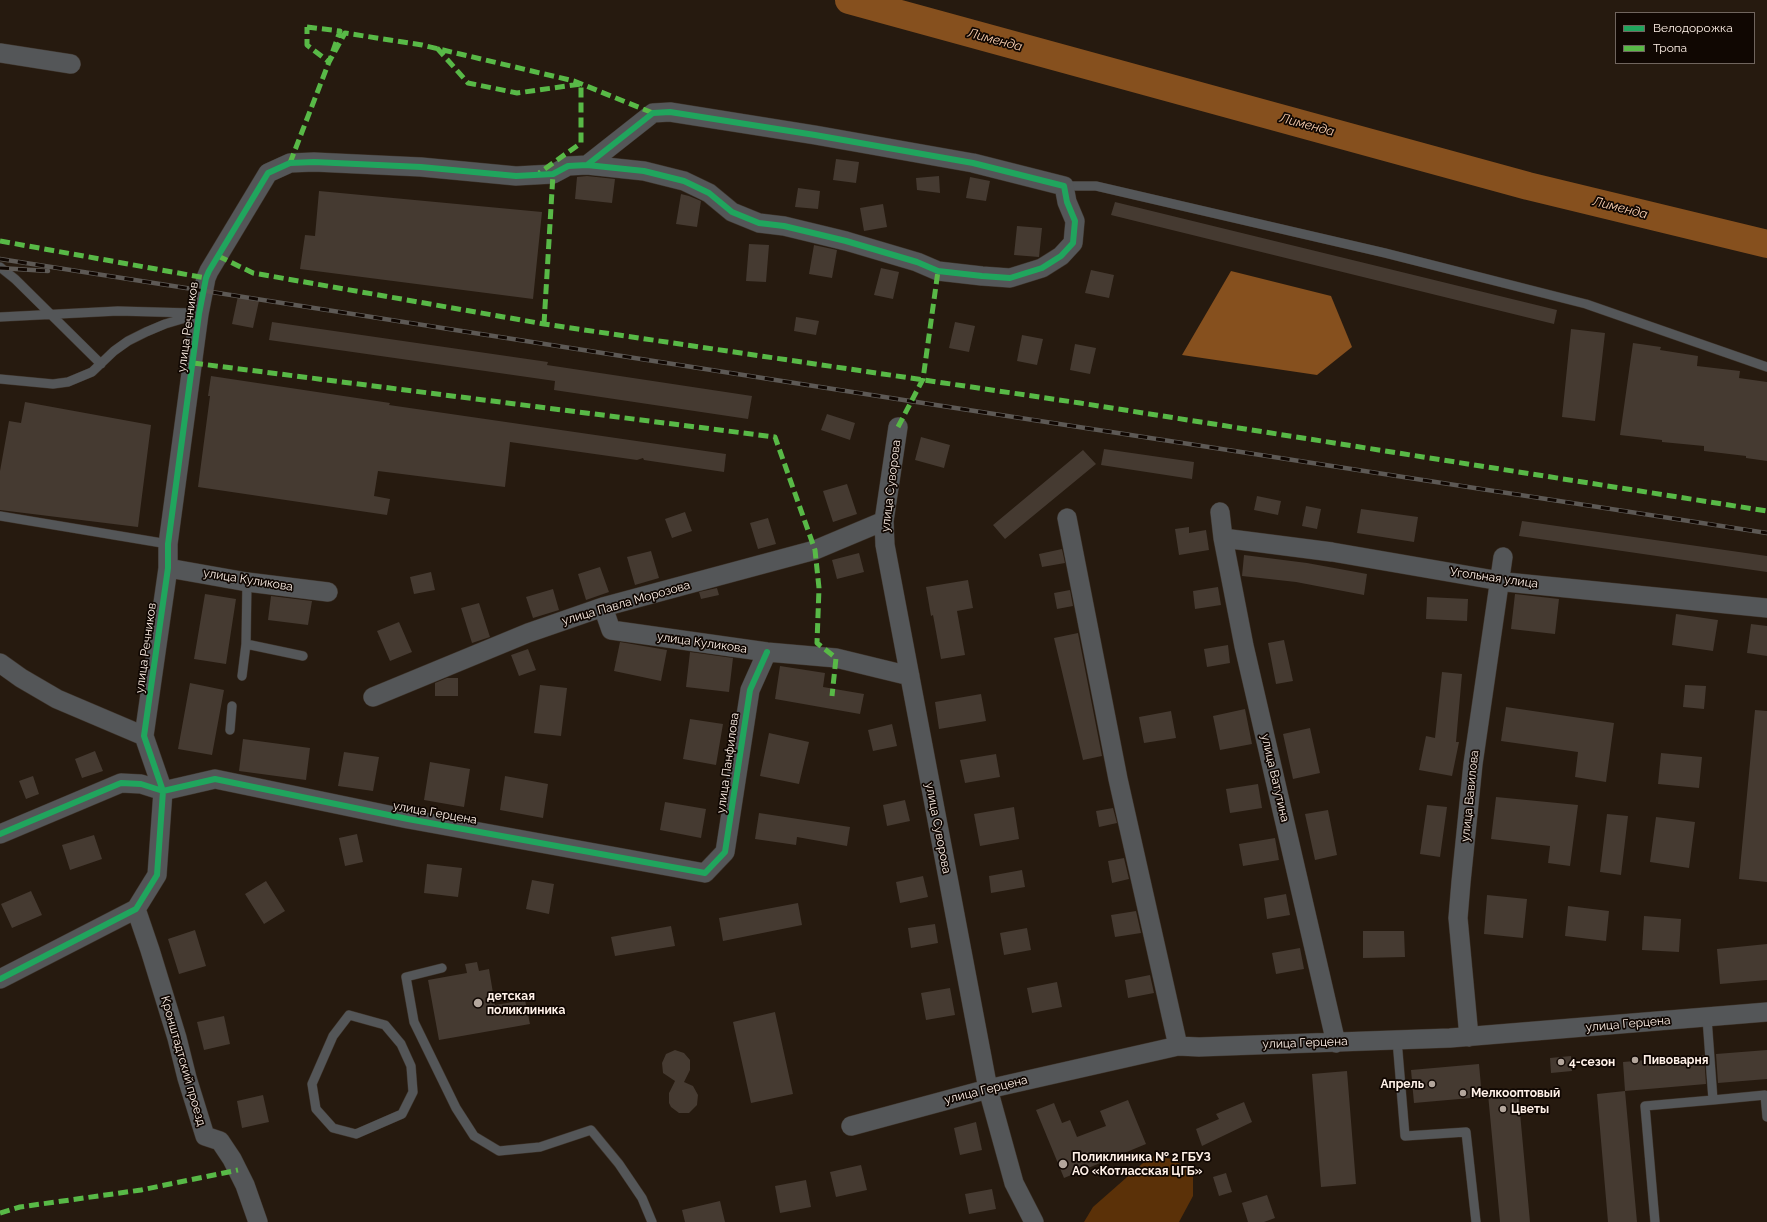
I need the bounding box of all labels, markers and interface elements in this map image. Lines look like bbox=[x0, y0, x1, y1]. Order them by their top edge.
legend bbox=[1615, 12, 1755, 64]
text: Велодорожка bbox=[1653, 21, 1733, 35]
water label: Лименда bbox=[966, 25, 1024, 55]
text: Тропа bbox=[1653, 41, 1687, 55]
water label: Лименда bbox=[1278, 110, 1336, 140]
water label: Лименда bbox=[1591, 194, 1649, 222]
street label: улица Речников bbox=[175, 281, 201, 373]
street label: улица Суворова bbox=[878, 439, 904, 533]
street label: Угольная улица bbox=[1449, 565, 1539, 591]
street label: улица Куликова bbox=[202, 566, 294, 594]
street label: улица Павла Морозова bbox=[560, 578, 692, 628]
street label: улица Речников bbox=[133, 602, 159, 694]
street label: улица Куликова bbox=[656, 630, 748, 656]
street label: улица Панфилова bbox=[714, 712, 742, 814]
street label: улица Ватутина bbox=[1258, 733, 1292, 823]
street label: улица Вавилова bbox=[1458, 749, 1482, 843]
street label: улица Суворова bbox=[922, 781, 954, 875]
street label: улица Герцена bbox=[392, 799, 478, 827]
place label: детская поликлиника bbox=[487, 989, 565, 1017]
street label: Кронштадтский проезд bbox=[158, 994, 208, 1128]
marker: детская поликлиника bbox=[472, 997, 484, 1009]
street label: улица Герцена bbox=[1585, 1013, 1671, 1035]
street label: улица Герцена bbox=[1262, 1034, 1348, 1052]
place label: Пивоварня bbox=[1643, 1053, 1708, 1067]
place label: 4-сезон bbox=[1569, 1055, 1615, 1069]
marker: Пивоварня bbox=[1630, 1055, 1640, 1065]
marker: 4-сезон bbox=[1556, 1057, 1566, 1067]
street label: улица Герцена bbox=[943, 1073, 1029, 1107]
place label: Апрель bbox=[1381, 1077, 1424, 1091]
marker: Апрель bbox=[1427, 1079, 1437, 1089]
place label: Мелкооптовый bbox=[1471, 1086, 1560, 1100]
marker: Мелкооптовый bbox=[1458, 1088, 1468, 1098]
place label: Цветы bbox=[1511, 1102, 1549, 1116]
marker: Цветы bbox=[1498, 1104, 1508, 1114]
place label: Поликлиника № 2 ГБУЗ АО «Котласская ЦГБ» bbox=[1072, 1150, 1211, 1178]
marker: Поликлиника № 2 ГБУЗ АО «Котласская ЦГБ» bbox=[1057, 1158, 1069, 1170]

